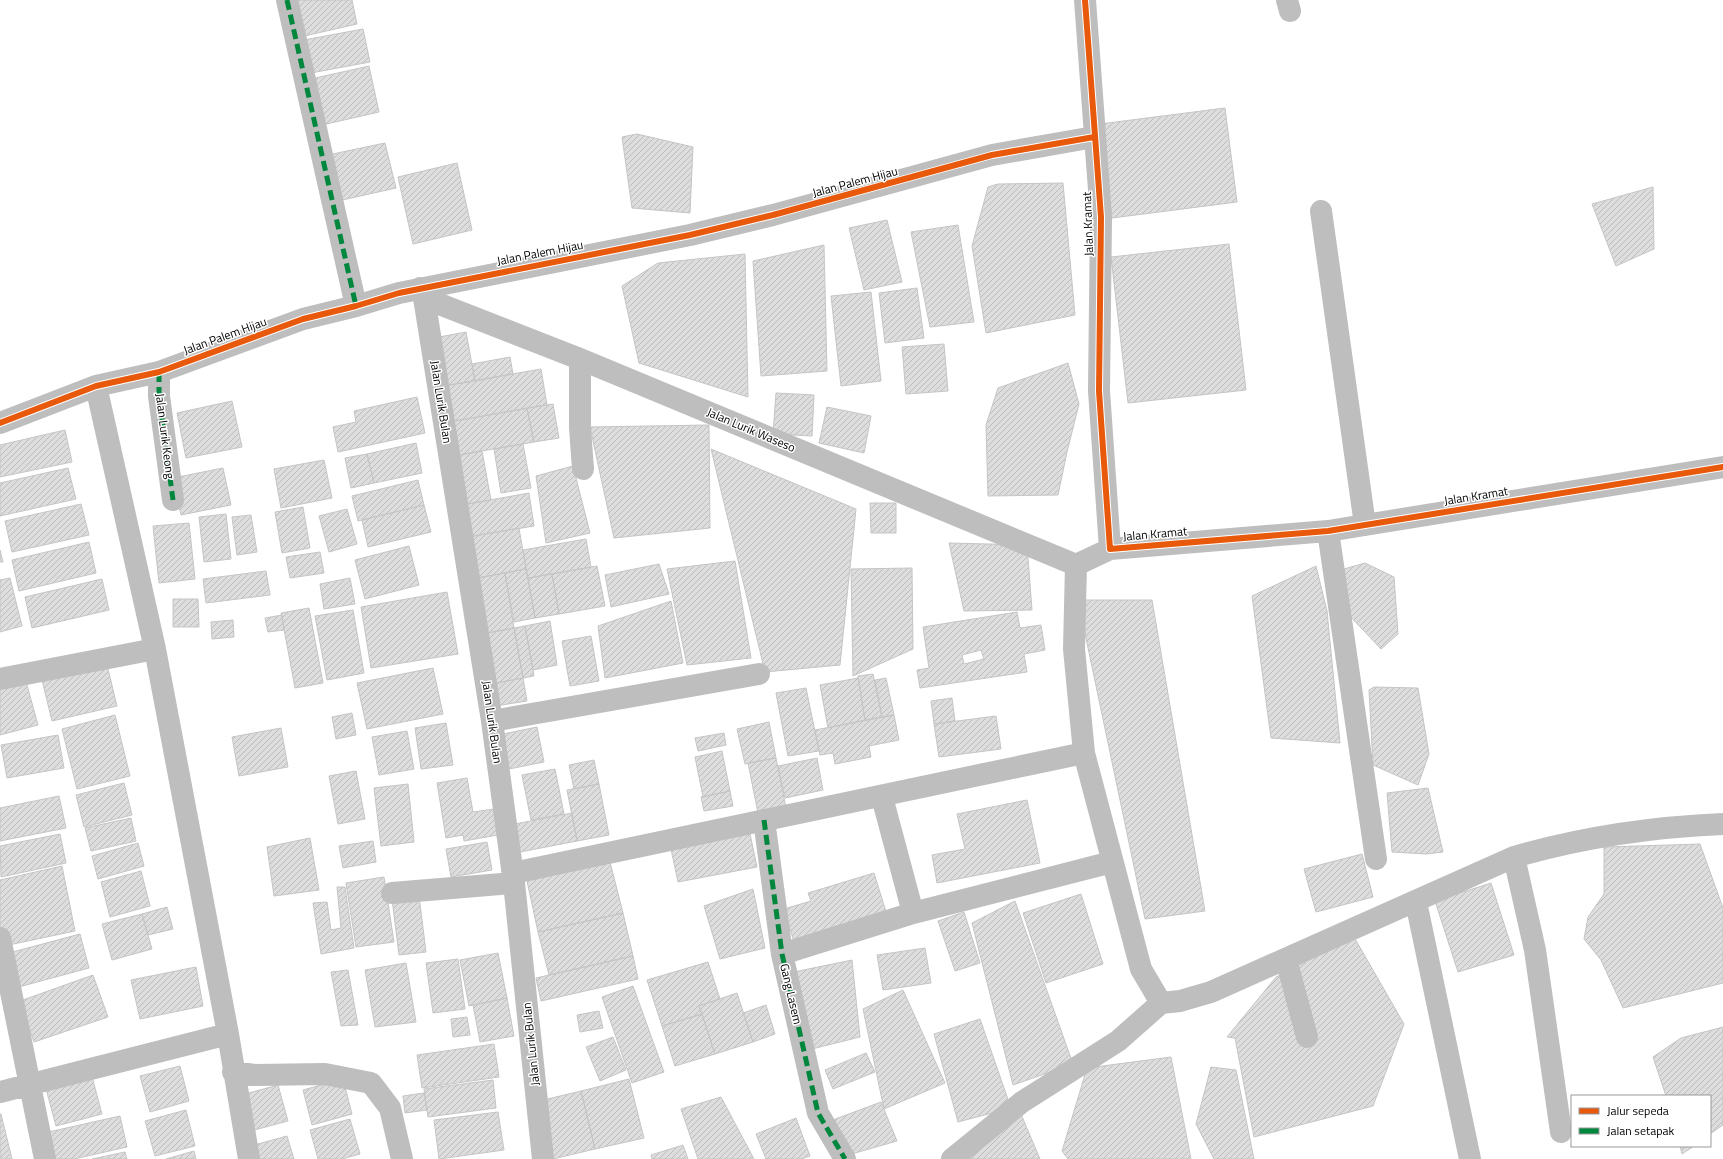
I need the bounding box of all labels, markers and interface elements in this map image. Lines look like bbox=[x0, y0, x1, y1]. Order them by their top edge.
street label: Jalan Palem Hijau bbox=[810, 161, 900, 202]
street label: Jalan Kramat bbox=[1077, 191, 1098, 257]
street label: Jalan Palem Hijau bbox=[495, 235, 585, 270]
street label: Jalan Palem Hijau bbox=[180, 312, 269, 359]
street label: Jalan Lurik Bulan bbox=[426, 359, 457, 445]
street label: Jalan Lurik Keong bbox=[151, 392, 180, 480]
street label: Jalan Lurik Waseso bbox=[704, 402, 798, 457]
street label: Jalan Kramat bbox=[1443, 481, 1510, 510]
street label: Jalan Kramat bbox=[1122, 521, 1189, 546]
street label: Jalan Lurik Bulan bbox=[477, 679, 508, 765]
street label: Gang Lasem bbox=[775, 961, 808, 1026]
street label: Jalan Lurik Bulan bbox=[517, 1001, 544, 1087]
legend bbox=[1571, 1095, 1711, 1147]
text: Jalur sepeda bbox=[1607, 1101, 1669, 1120]
text: Jalan setapak bbox=[1607, 1121, 1675, 1140]

